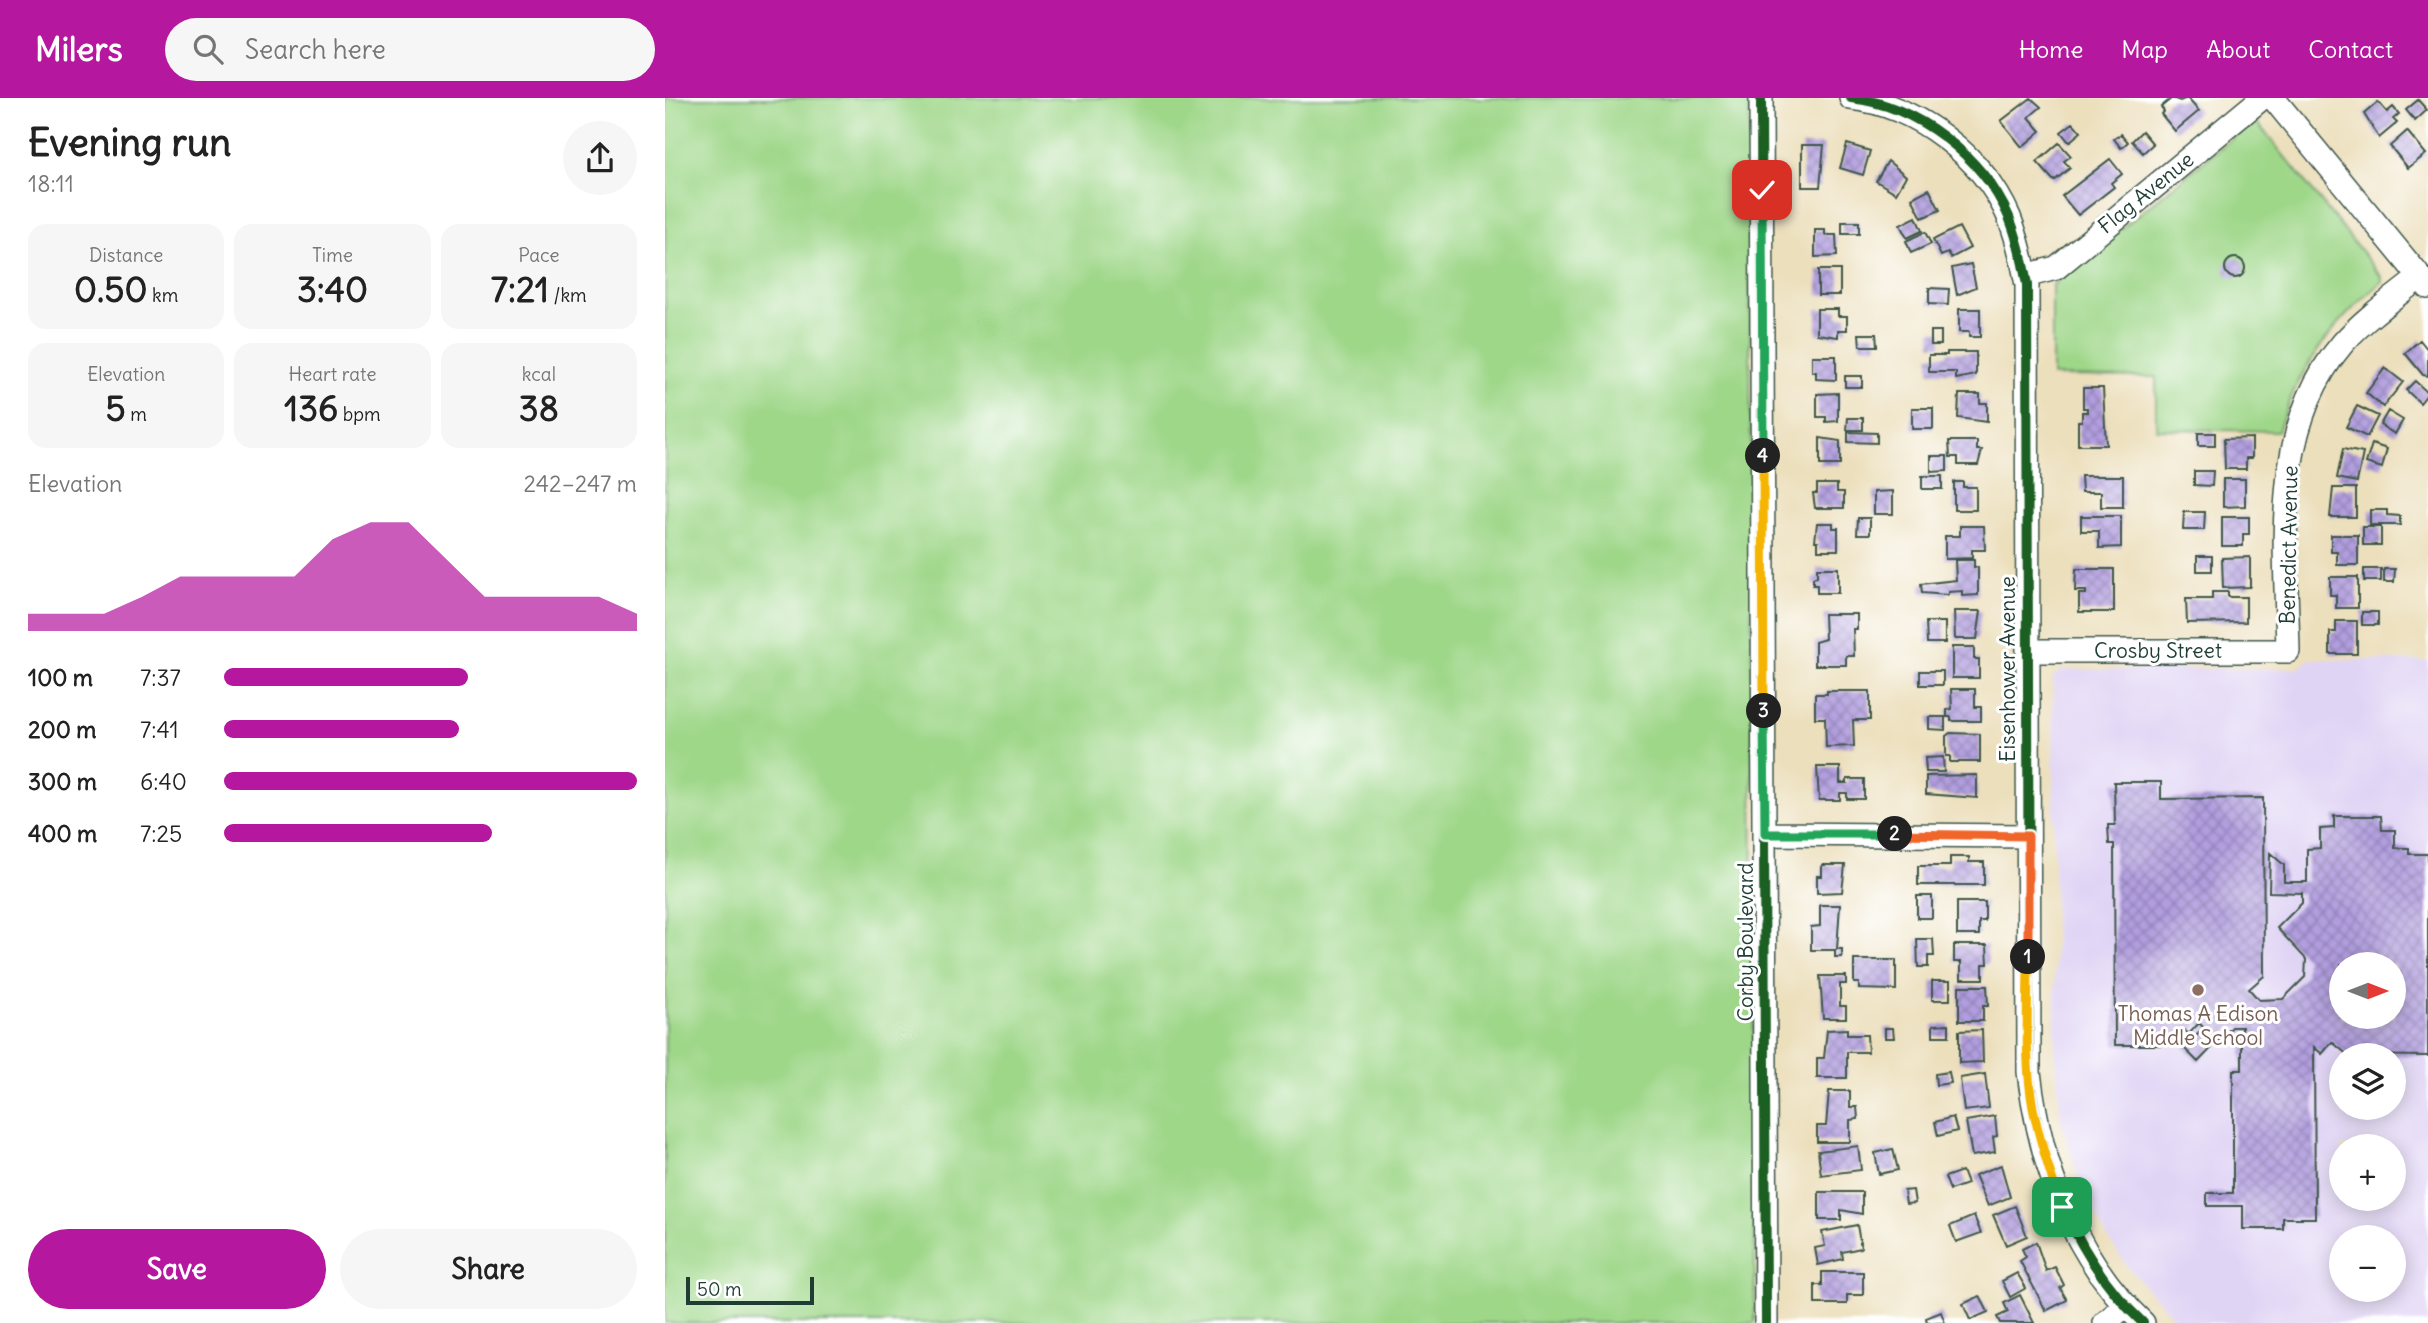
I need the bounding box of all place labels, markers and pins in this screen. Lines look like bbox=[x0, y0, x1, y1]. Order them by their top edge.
pin bbox=[1732, 160, 1792, 220]
pin: 4 bbox=[1745, 438, 1781, 474]
pin: 3 bbox=[1747, 694, 1781, 728]
pin: 2 bbox=[1877, 816, 1913, 852]
pin: 1 bbox=[2011, 940, 2045, 974]
marker: Thomas A Edison Middle School bbox=[2190, 982, 2206, 998]
place label: Thomas A Edison Middle School bbox=[2118, 1000, 2278, 1051]
pin bbox=[2032, 1177, 2092, 1237]

